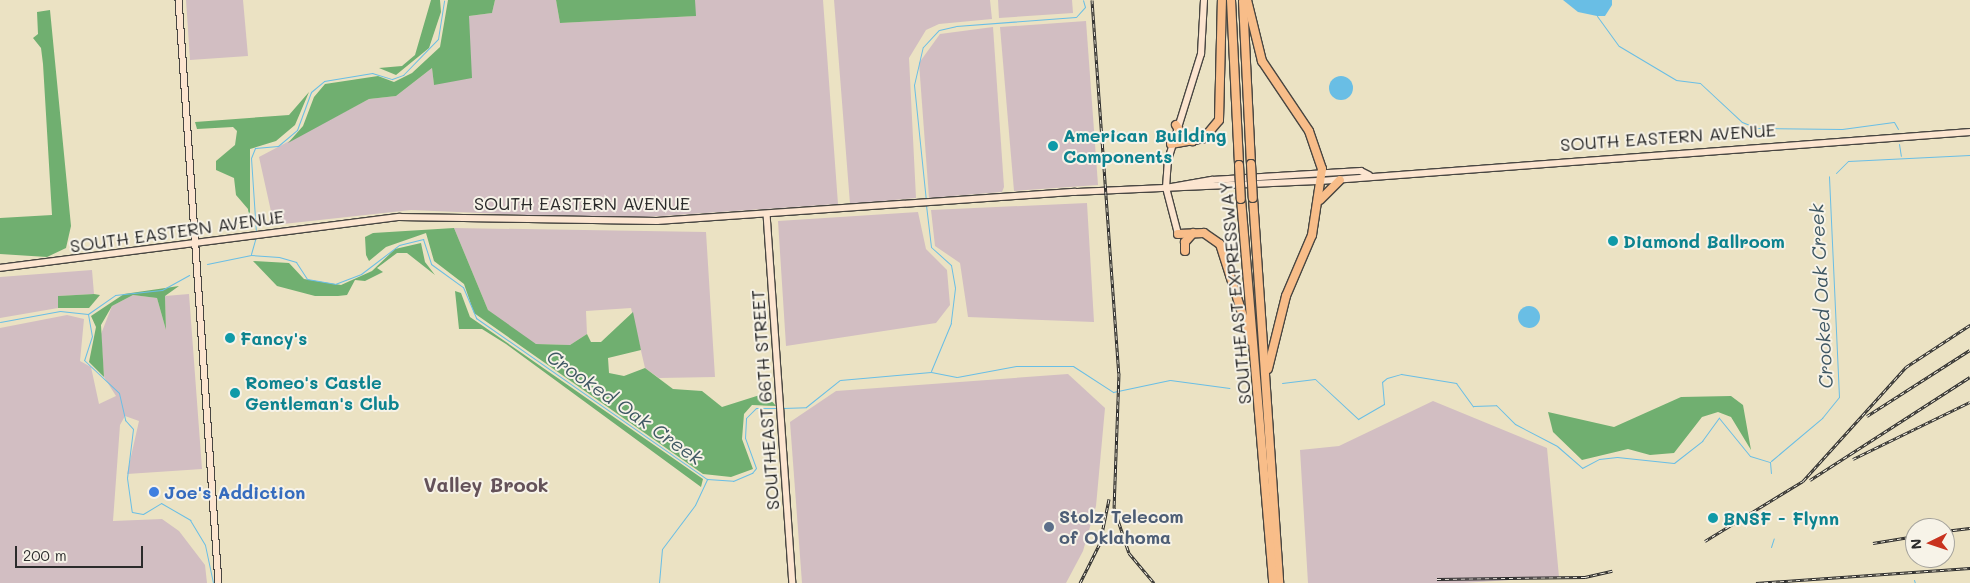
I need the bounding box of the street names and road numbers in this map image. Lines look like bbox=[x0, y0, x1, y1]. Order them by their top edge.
street label: SOUTH EASTERN AVENUE bbox=[1559, 119, 1777, 155]
street label: SOUTHEAST EXPRESSWAY bbox=[1215, 181, 1255, 405]
street label: SOUTH EASTERN AVENUE bbox=[474, 192, 690, 214]
street label: SOUTH EASTERN AVENUE bbox=[69, 205, 285, 257]
street label: SOUTHEAST 66TH STREET bbox=[747, 289, 783, 511]

